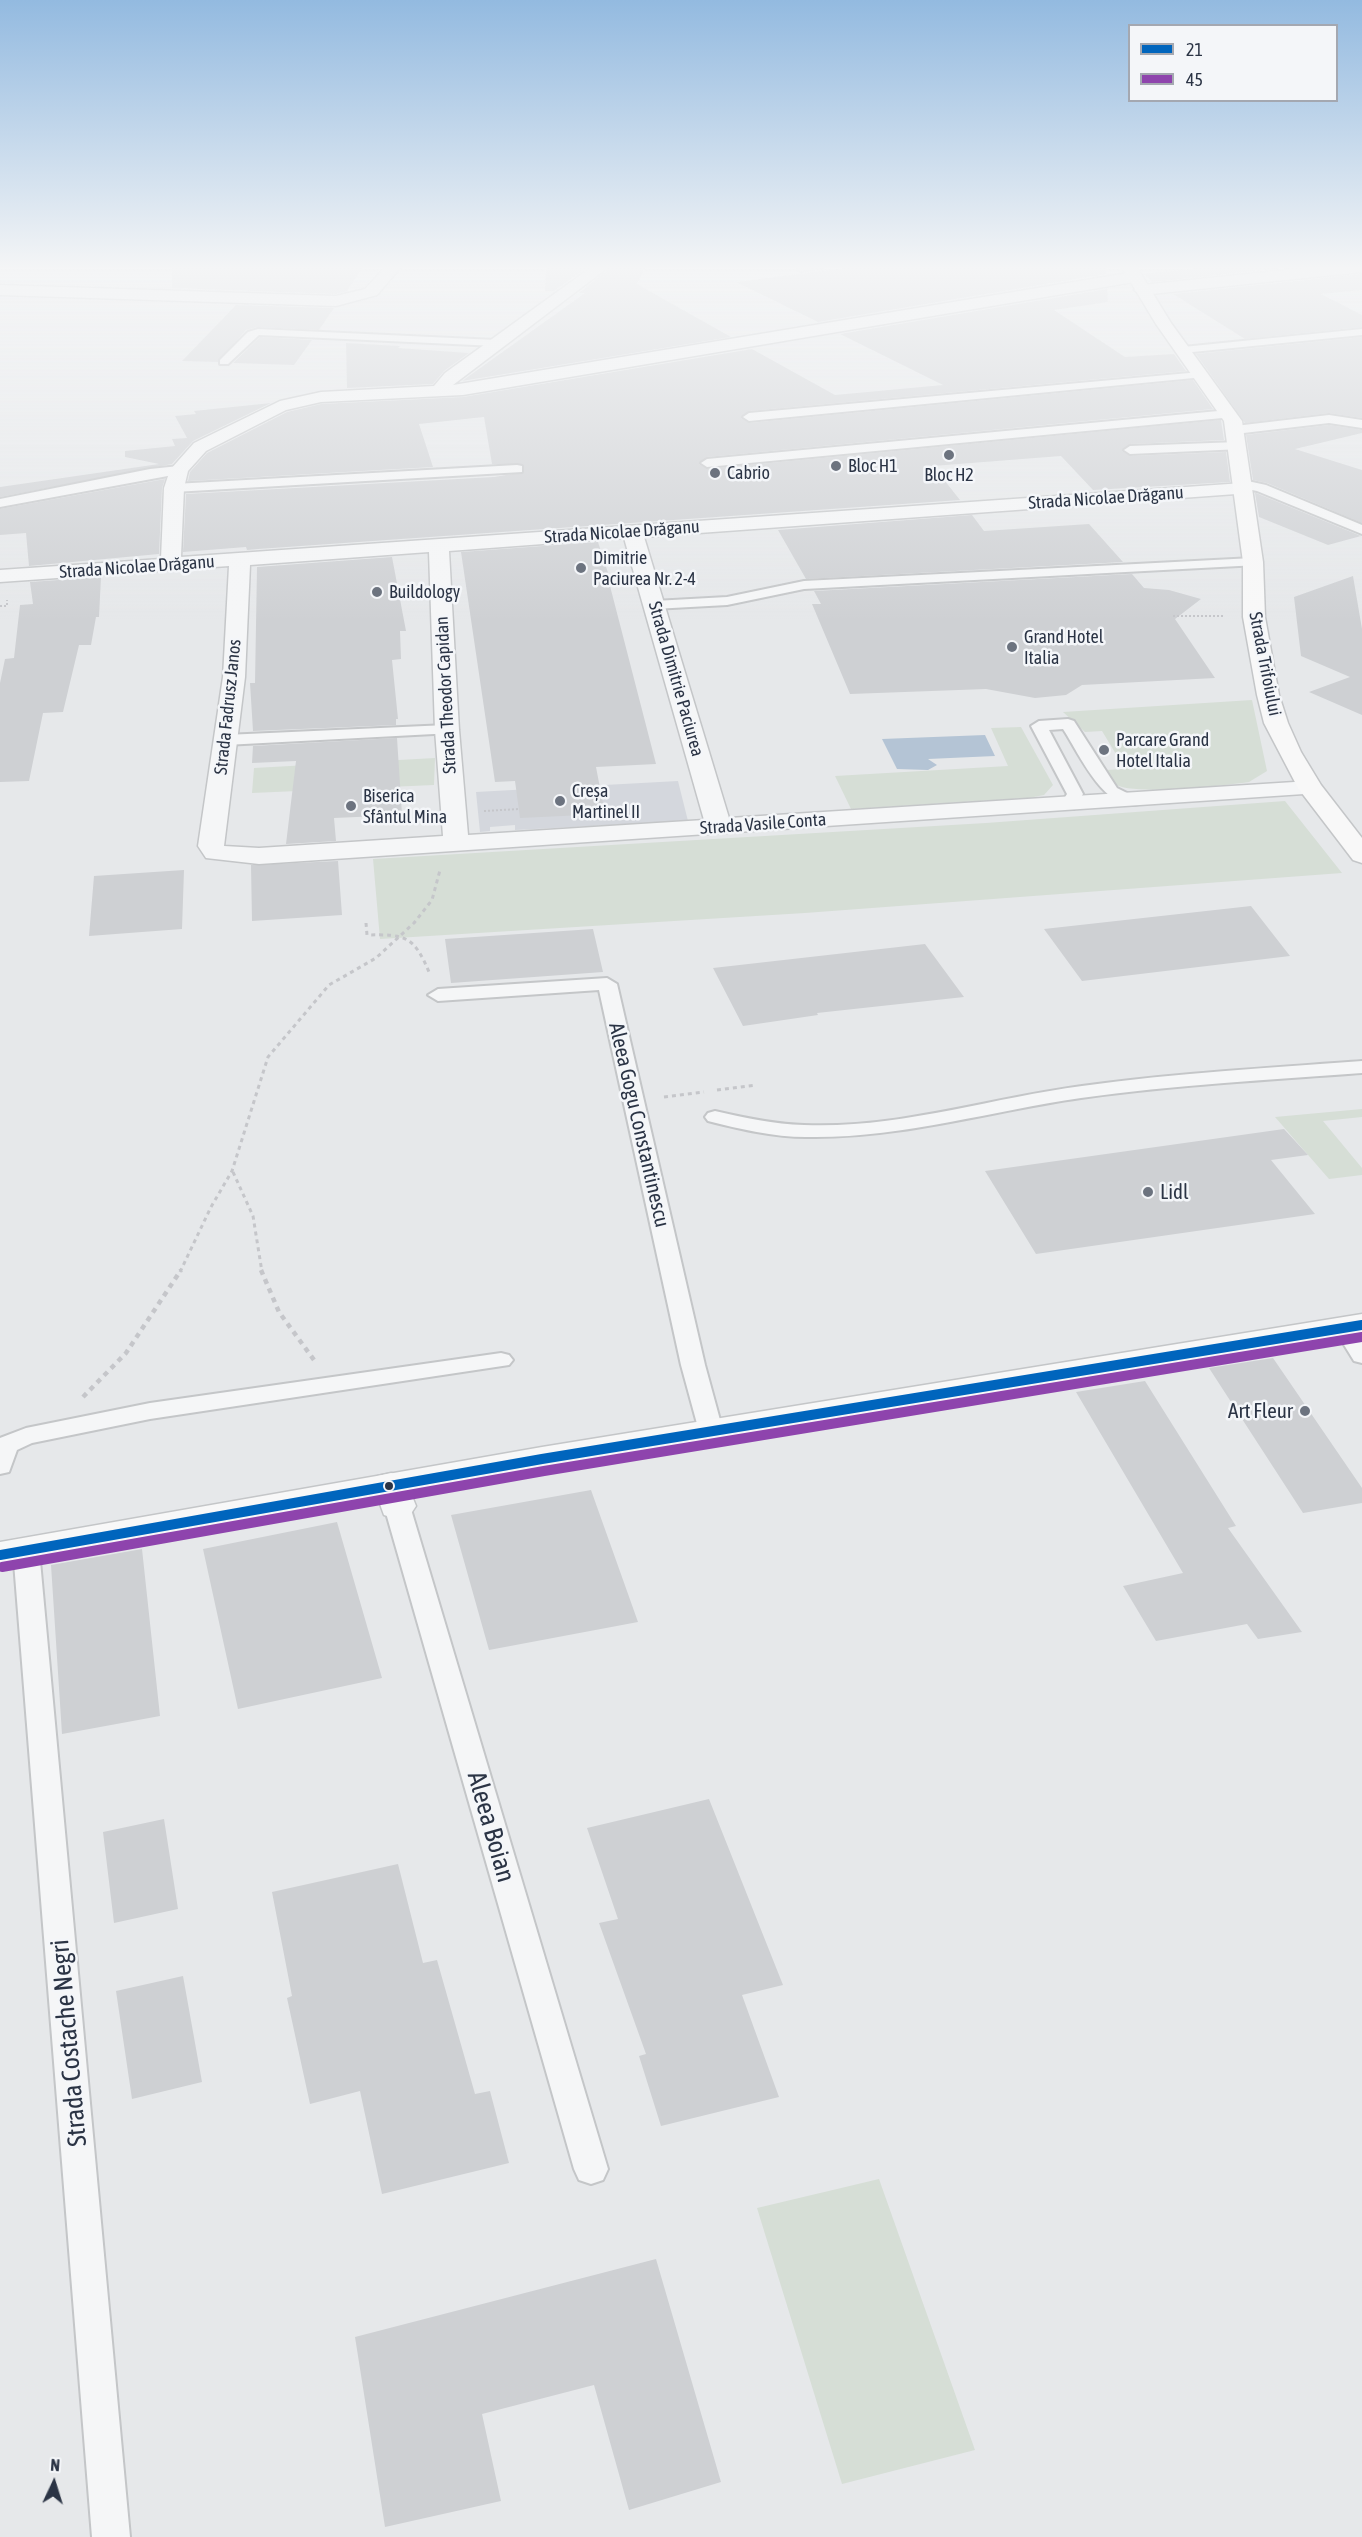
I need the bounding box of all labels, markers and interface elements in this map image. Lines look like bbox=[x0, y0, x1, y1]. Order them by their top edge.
legend bbox=[1128, 24, 1338, 102]
text: 21 bbox=[1186, 39, 1203, 60]
text: 45 bbox=[1186, 69, 1203, 90]
marker: Bloc H2 bbox=[942, 448, 956, 462]
place label: Bloc H1 bbox=[848, 455, 898, 477]
marker: Bloc H1 bbox=[829, 459, 843, 473]
place label: Cabrio bbox=[727, 462, 770, 484]
place label: Bloc H2 bbox=[924, 464, 974, 486]
marker: Cabrio bbox=[708, 466, 722, 480]
street label: Strada Nicolae Drăganu bbox=[1028, 482, 1184, 514]
street label: Strada Nicolae Drăganu bbox=[544, 516, 700, 548]
place label: Dimitrie Paciurea Nr. 2-4 bbox=[593, 547, 696, 590]
street label: Strada Nicolae Drăganu bbox=[59, 551, 215, 583]
marker: Dimitrie Paciurea Nr. 2-4 bbox=[574, 561, 588, 575]
place label: Buildology bbox=[389, 581, 460, 603]
marker: Buildology bbox=[370, 585, 384, 599]
street label: Strada Dimitrie Paciurea bbox=[644, 599, 708, 759]
street label: Strada Trifoiului bbox=[1244, 610, 1286, 718]
street label: Strada Theodor Capidan bbox=[431, 616, 461, 774]
place label: Grand Hotel Italia bbox=[1024, 626, 1103, 668]
street label: Strada Fadrusz Janos bbox=[210, 638, 246, 776]
marker: Grand Hotel Italia bbox=[1005, 640, 1019, 654]
place label: Parcare Grand Hotel Italia bbox=[1116, 729, 1209, 771]
marker: Parcare Grand Hotel Italia bbox=[1097, 743, 1111, 757]
place label: Creșa Martinel II bbox=[572, 780, 640, 822]
place label: Biserica Sfântul Mina bbox=[363, 785, 447, 828]
marker: Creșa Martinel II bbox=[553, 794, 567, 808]
marker: Biserica Sfântul Mina bbox=[344, 799, 358, 813]
street label: Strada Vasile Conta bbox=[699, 809, 827, 839]
street label: Aleea Gogu Constantinescu bbox=[603, 1020, 675, 1230]
place label: Lidl bbox=[1160, 1179, 1188, 1205]
marker: Lidl bbox=[1141, 1185, 1155, 1199]
place label: Art Fleur bbox=[1228, 1398, 1293, 1424]
marker: Art Fleur bbox=[1298, 1404, 1312, 1418]
unlabelled marker bbox=[383, 1480, 395, 1492]
street label: Aleea Boian bbox=[460, 1768, 522, 1886]
street label: Strada Costache Negri bbox=[44, 1938, 94, 2148]
north arrow bbox=[24, 2453, 84, 2513]
text: N bbox=[50, 2456, 61, 2474]

